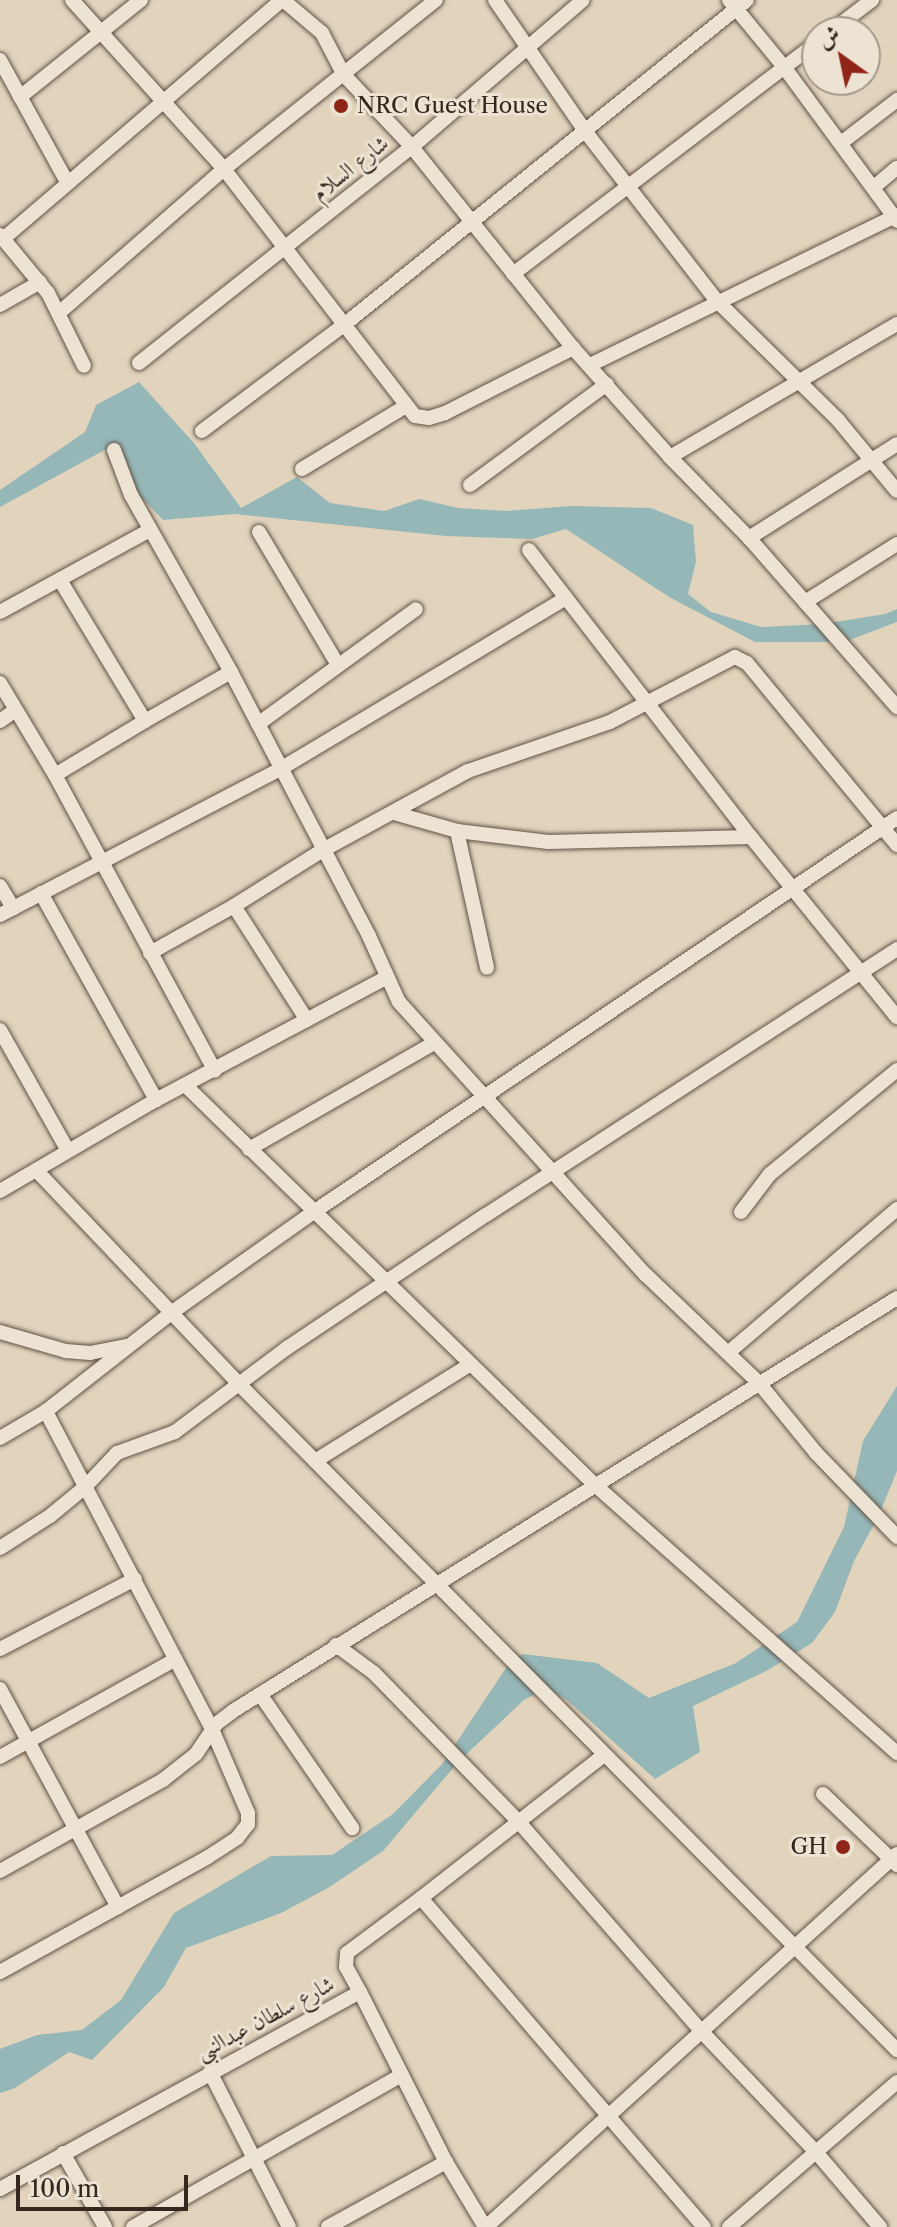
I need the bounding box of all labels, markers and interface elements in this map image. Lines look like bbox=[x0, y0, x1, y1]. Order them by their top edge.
north arrow bbox=[801, 16, 881, 96]
text: ش bbox=[812, 20, 845, 54]
place label: NRC Guest House bbox=[357, 93, 548, 119]
marker: NRC Guest House bbox=[332, 97, 350, 115]
street label: شارع السلام bbox=[306, 130, 394, 206]
place label: GH bbox=[790, 1834, 827, 1860]
marker: GH bbox=[834, 1838, 852, 1856]
street label: شارع سلطان عبدالنبى bbox=[191, 1970, 339, 2066]
scale bar bbox=[20, 2159, 192, 2209]
text: 100 m bbox=[30, 2174, 99, 2203]

